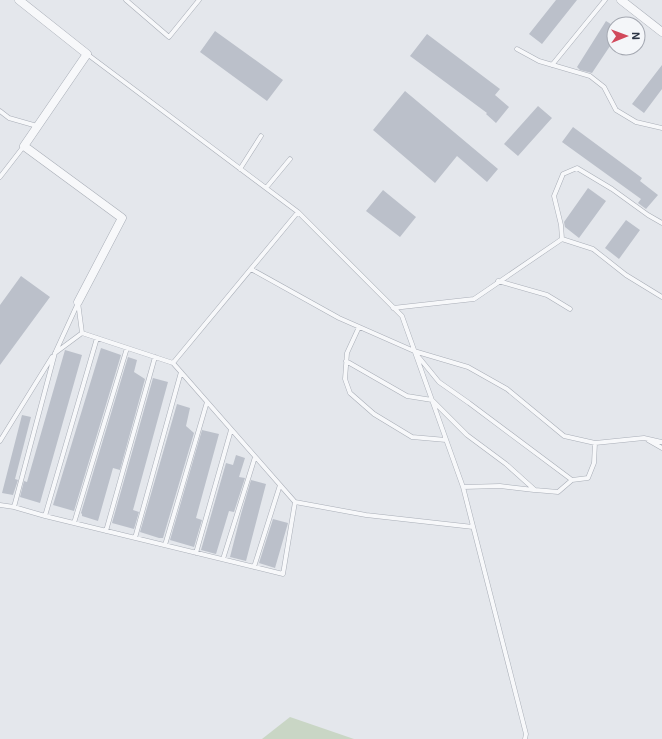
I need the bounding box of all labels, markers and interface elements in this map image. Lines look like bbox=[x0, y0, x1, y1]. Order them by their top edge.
north arrow bbox=[606, 16, 646, 56]
text: N bbox=[630, 32, 643, 40]

